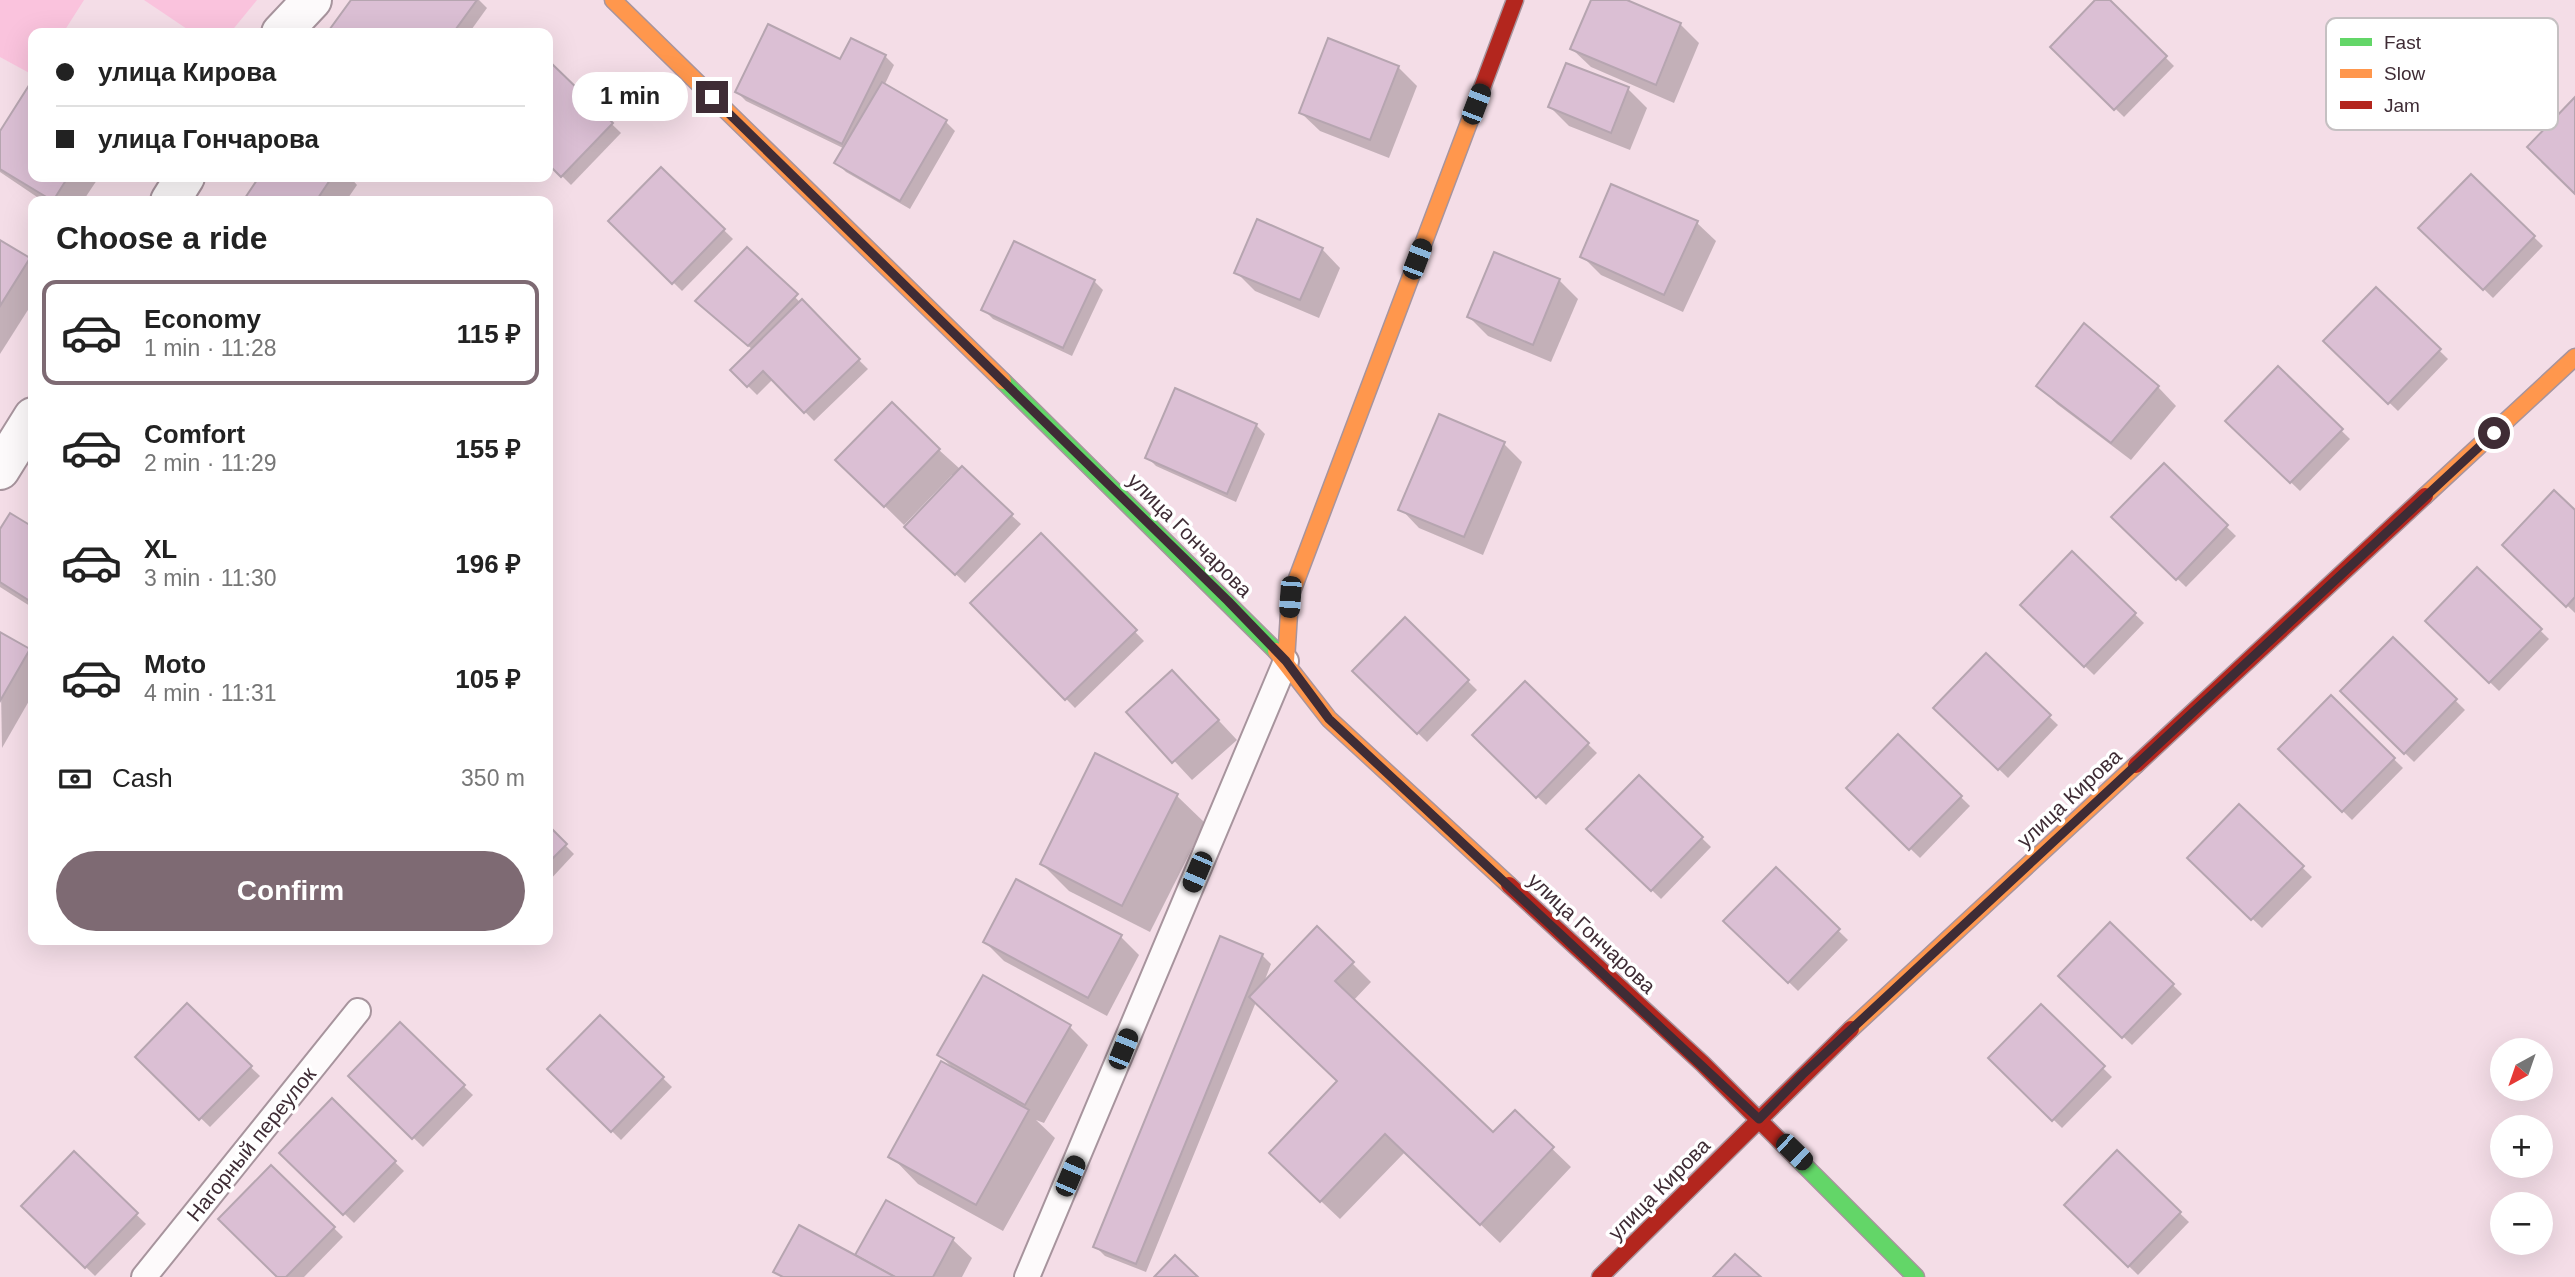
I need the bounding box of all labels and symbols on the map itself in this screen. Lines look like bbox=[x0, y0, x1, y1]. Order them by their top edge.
legend bbox=[2326, 18, 2558, 130]
text: Fast bbox=[2384, 32, 2422, 53]
text: Slow bbox=[2384, 63, 2425, 84]
callout: 1 min bbox=[572, 72, 688, 122]
route end bbox=[696, 81, 728, 113]
car bbox=[1459, 81, 1494, 127]
text: Jam bbox=[2384, 95, 2420, 116]
car bbox=[1400, 236, 1435, 282]
route start bbox=[2478, 417, 2510, 449]
street label: улица Гончарова bbox=[1123, 468, 1257, 602]
car bbox=[1279, 575, 1302, 619]
street label: улица Кирова bbox=[2012, 744, 2126, 852]
car bbox=[1180, 849, 1215, 895]
street label: улица Гончарова bbox=[1524, 868, 1661, 998]
car bbox=[1106, 1026, 1141, 1072]
north arrow bbox=[2490, 1038, 2553, 1101]
street label: Нагорный переулок bbox=[182, 1062, 321, 1226]
car bbox=[1772, 1130, 1817, 1174]
street label: улица Кирова bbox=[1604, 1133, 1715, 1244]
car bbox=[1053, 1153, 1088, 1199]

